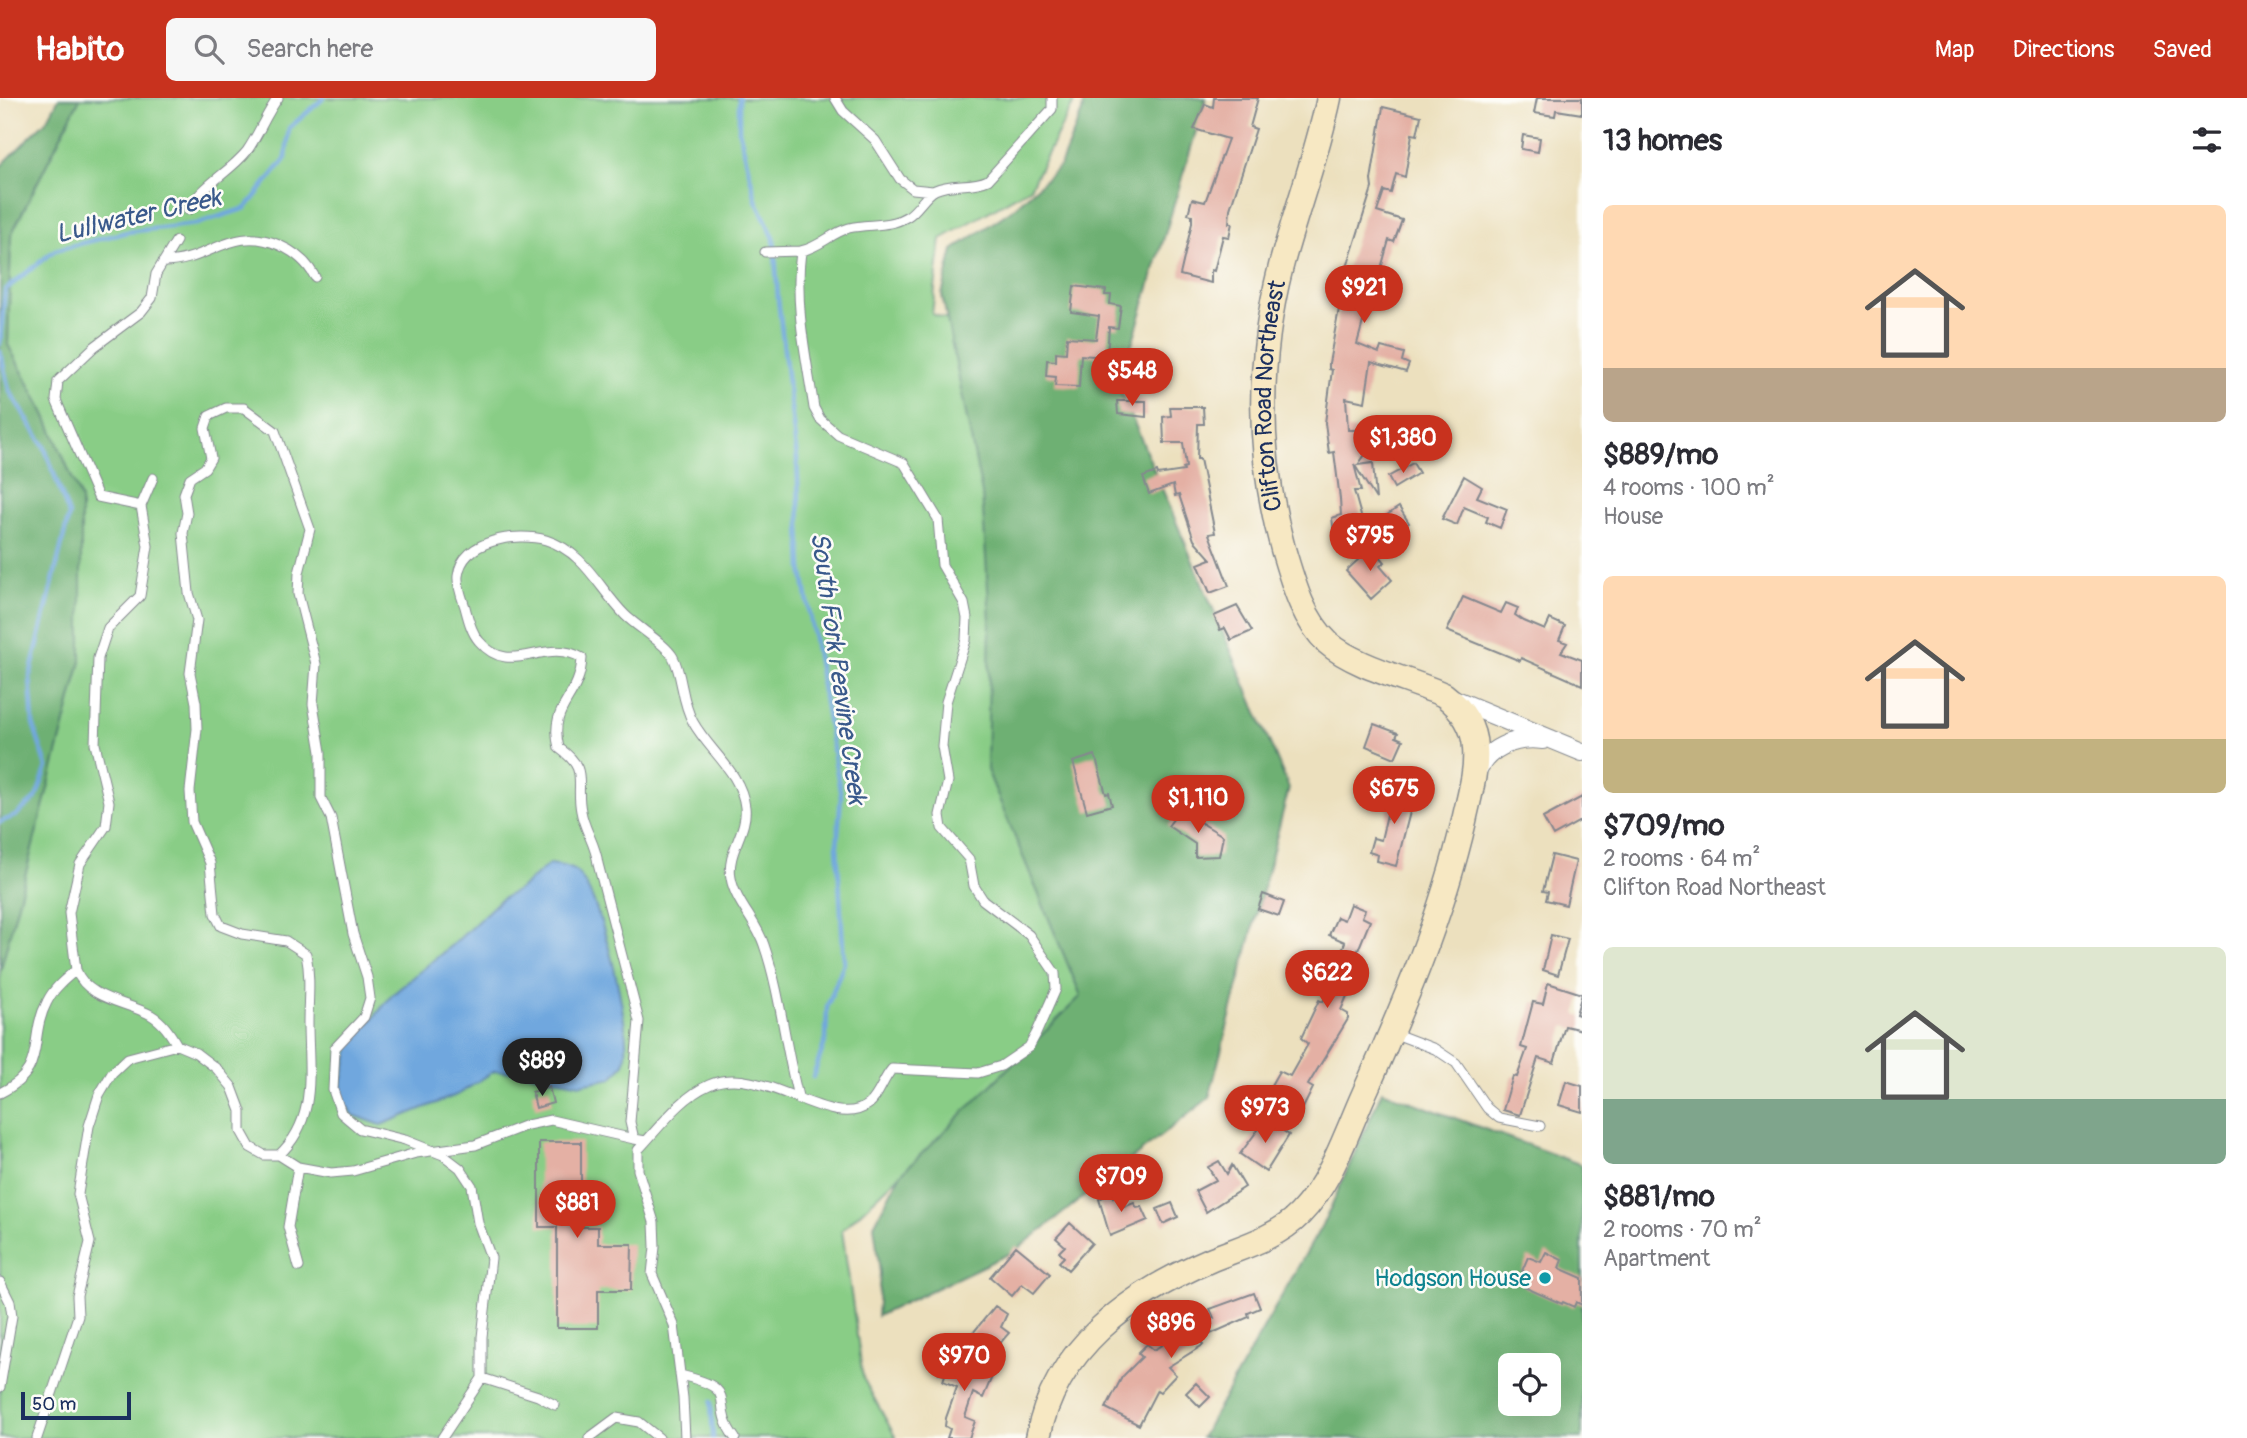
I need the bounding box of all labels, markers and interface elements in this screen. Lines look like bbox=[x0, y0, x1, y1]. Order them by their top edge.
search box bbox=[166, 18, 656, 81]
text: Habito bbox=[35, 29, 124, 70]
icon: search bbox=[190, 30, 228, 68]
text: Search here bbox=[246, 33, 373, 65]
text: Map bbox=[1935, 35, 1975, 64]
text: Directions bbox=[2013, 35, 2114, 64]
text: Saved bbox=[2152, 35, 2212, 64]
icon: filters bbox=[2188, 121, 2226, 159]
text: 13 homes bbox=[1603, 122, 1722, 159]
water label: Lullwater Creek bbox=[53, 181, 226, 251]
icon: home bbox=[1852, 250, 1978, 376]
pin: $921 bbox=[1323, 266, 1405, 325]
text: $921 bbox=[1341, 273, 1387, 302]
street label: Clifton Road Northeast bbox=[1249, 277, 1292, 514]
pin: $548 bbox=[1091, 348, 1173, 408]
text: $548 bbox=[1107, 356, 1157, 385]
pin: $1,380 bbox=[1346, 416, 1460, 475]
text: $1,380 bbox=[1369, 423, 1437, 452]
text: $889/mo bbox=[1603, 436, 1718, 473]
text: 4 rooms · 100 m² bbox=[1603, 473, 1775, 502]
text: House bbox=[1603, 502, 1663, 531]
pin: $795 bbox=[1329, 514, 1411, 573]
text: $795 bbox=[1346, 521, 1394, 550]
water label: South Fork Peavine Creek bbox=[803, 530, 873, 808]
icon: home bbox=[1852, 621, 1978, 747]
pin: $675 bbox=[1353, 766, 1435, 826]
text: $675 bbox=[1369, 774, 1419, 803]
pin: $1,110 bbox=[1141, 776, 1255, 835]
text: $1,110 bbox=[1168, 783, 1229, 812]
text: $709/mo bbox=[1603, 807, 1725, 844]
text: 2 rooms · 64 m² bbox=[1603, 844, 1760, 873]
text: Clifton Road Northeast bbox=[1603, 873, 1826, 902]
pin: $622 bbox=[1286, 950, 1368, 1010]
text: $622 bbox=[1301, 958, 1353, 987]
icon: home bbox=[1852, 992, 1978, 1118]
pin: $889 bbox=[501, 1038, 583, 1098]
text: $889 bbox=[518, 1046, 566, 1075]
pin: $973 bbox=[1224, 1086, 1306, 1145]
text: $973 bbox=[1240, 1093, 1290, 1122]
pin: $709 bbox=[1080, 1154, 1162, 1214]
text: $709 bbox=[1095, 1162, 1147, 1191]
text: $881/mo bbox=[1603, 1178, 1715, 1215]
pin: $881 bbox=[536, 1180, 618, 1240]
text: $881 bbox=[555, 1188, 599, 1217]
text: 2 rooms · 70 m² bbox=[1603, 1215, 1762, 1244]
text: Apartment bbox=[1603, 1244, 1710, 1273]
place label: Hodgson House bbox=[1374, 1264, 1531, 1293]
marker: Hodgson House bbox=[1537, 1270, 1553, 1286]
pin: $896 bbox=[1130, 1300, 1212, 1360]
text: $896 bbox=[1146, 1308, 1196, 1337]
pin: $970 bbox=[923, 1334, 1005, 1393]
text: $970 bbox=[938, 1341, 990, 1370]
map controls bbox=[1498, 1353, 1561, 1416]
button: locate bbox=[1498, 1353, 1561, 1416]
scale bar bbox=[21, 1389, 131, 1421]
text: 50 m bbox=[32, 1392, 76, 1416]

